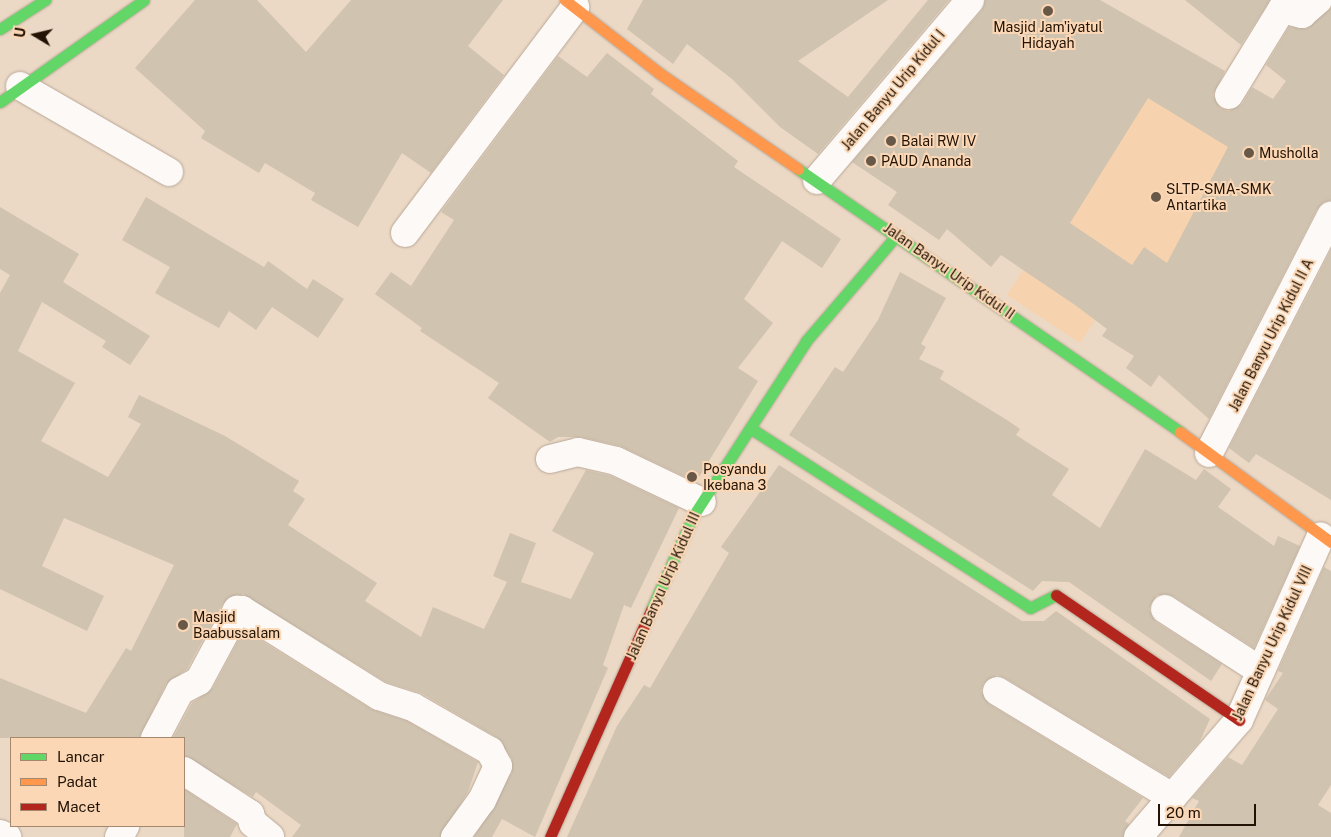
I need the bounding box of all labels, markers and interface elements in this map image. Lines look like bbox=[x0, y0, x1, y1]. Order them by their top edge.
marker: Masjid Jam'iyatul Hidayah bbox=[1042, 5, 1054, 17]
north arrow bbox=[10, 10, 60, 60]
place label: Masjid Jam'iyatul Hidayah bbox=[993, 19, 1103, 52]
text: U bbox=[11, 26, 29, 39]
street label: Jalan Banyu Urip Kidul I bbox=[838, 26, 948, 154]
place label: Balai RW IV bbox=[901, 133, 976, 149]
marker: Balai RW IV bbox=[885, 135, 897, 147]
place label: Musholla bbox=[1259, 145, 1319, 161]
marker: Musholla bbox=[1243, 147, 1255, 159]
place label: PAUD Ananda bbox=[881, 153, 971, 169]
marker: PAUD Ananda bbox=[865, 155, 877, 167]
place label: SLTP-SMA-SMK Antartika bbox=[1166, 181, 1271, 213]
marker: SLTP-SMA-SMK Antartika bbox=[1150, 191, 1162, 203]
street label: Jalan Banyu Urip Kidul II bbox=[880, 219, 1018, 323]
street label: Jalan Banyu Urip Kidul II A bbox=[1225, 256, 1317, 414]
place label: Posyandu Ikebana 3 bbox=[703, 461, 766, 494]
marker: Posyandu Ikebana 3 bbox=[685, 470, 699, 484]
street label: Jalan Banyu Urip Kidul III bbox=[623, 509, 703, 663]
street label: Jalan Banyu Urip Kidul VIII bbox=[1229, 563, 1315, 723]
place label: Masjid Baabussalam bbox=[193, 609, 280, 642]
marker: Masjid Baabussalam bbox=[177, 619, 189, 631]
legend bbox=[10, 737, 185, 827]
text: Lancar bbox=[57, 748, 105, 765]
text: Padat bbox=[57, 773, 97, 790]
scale bar bbox=[1161, 794, 1258, 826]
text: Macet bbox=[57, 798, 101, 815]
text: 20 m bbox=[1166, 804, 1201, 821]

